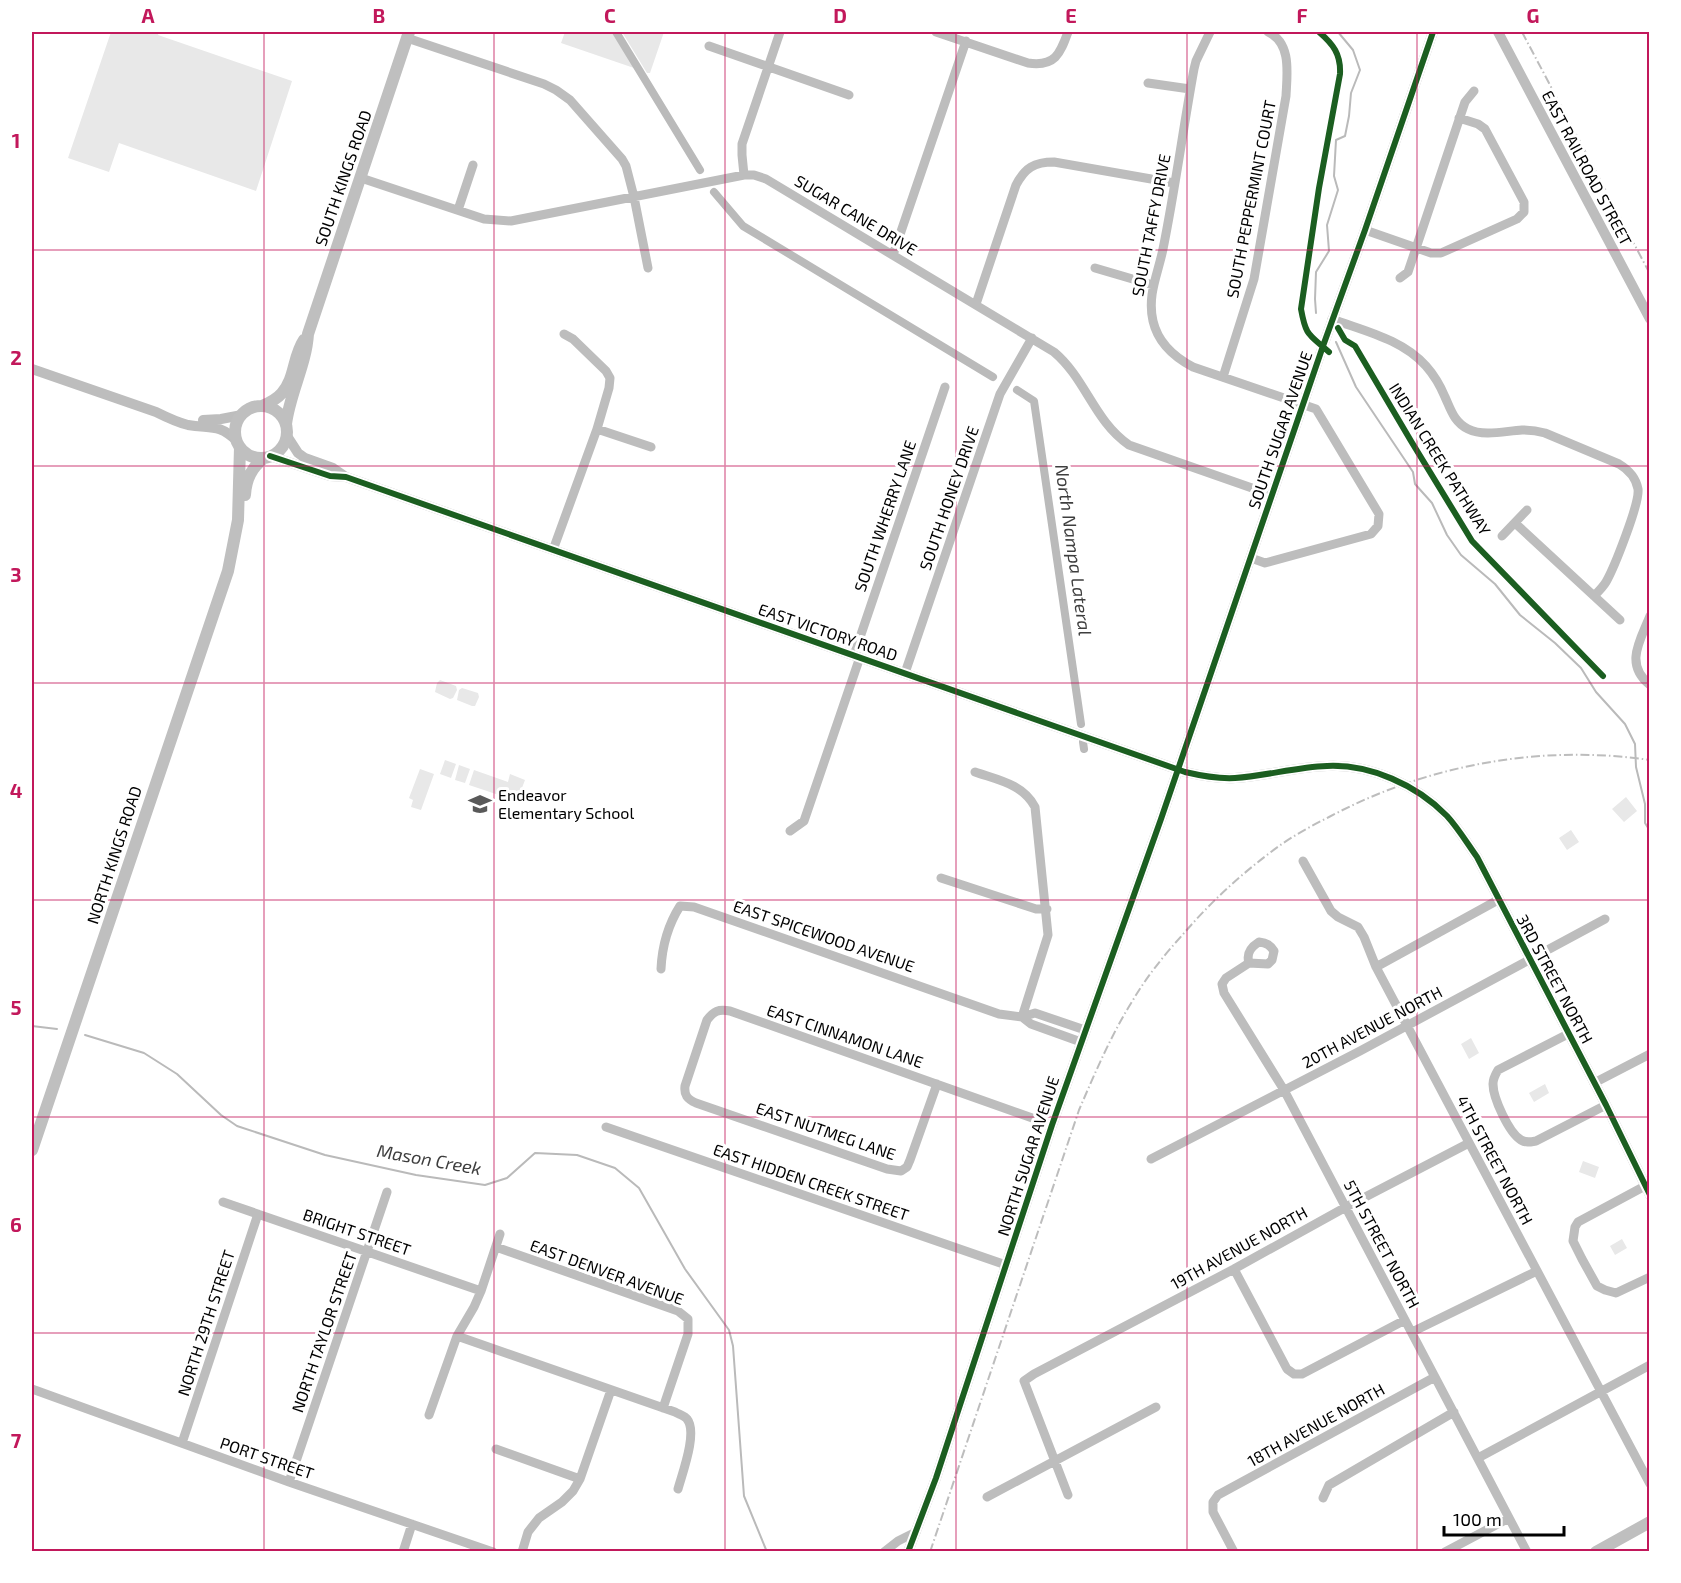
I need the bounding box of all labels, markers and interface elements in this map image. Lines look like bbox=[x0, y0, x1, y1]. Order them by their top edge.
text: A bbox=[141, 3, 155, 27]
text: B bbox=[373, 3, 385, 27]
text: C bbox=[604, 3, 616, 27]
text: D bbox=[833, 3, 847, 27]
text: E bbox=[1065, 3, 1077, 27]
text: F bbox=[1296, 3, 1308, 27]
text: G bbox=[1527, 3, 1539, 27]
street label: EAST RAILROAD STREET bbox=[1539, 87, 1636, 248]
street label: SOUTH PEPPERMINT COURT bbox=[1222, 98, 1279, 300]
street label: SOUTH KINGS ROAD bbox=[310, 107, 375, 248]
text: 1 bbox=[12, 128, 20, 152]
street label: SOUTH TAFFY DRIVE bbox=[1127, 152, 1174, 298]
street label: SUGAR CANE DRIVE bbox=[792, 171, 921, 259]
text: 2 bbox=[10, 345, 22, 369]
street label: SOUTH SUGAR AVENUE bbox=[1244, 348, 1315, 511]
street label: INDIAN CREEK PATHWAY bbox=[1386, 379, 1495, 538]
street label: SOUTH HONEY DRIVE bbox=[915, 423, 982, 572]
street label: SOUTH WHERRY LANE bbox=[850, 438, 919, 594]
water label: North Nampa Lateral bbox=[1051, 463, 1097, 637]
text: 3 bbox=[10, 562, 22, 586]
street label: EAST VICTORY ROAD bbox=[756, 599, 900, 664]
text: 4 bbox=[10, 778, 23, 802]
street label: NORTH KINGS ROAD bbox=[82, 784, 145, 926]
place label: Endeavor Elementary School bbox=[498, 785, 634, 822]
school or university icon: Endeavor Elementary School bbox=[467, 791, 493, 817]
street label: EAST SPICEWOOD AVENUE bbox=[731, 896, 917, 976]
street label: 3RD STREET NORTH bbox=[1513, 911, 1597, 1046]
street label: 20TH AVENUE NORTH bbox=[1298, 982, 1445, 1072]
text: 5 bbox=[10, 995, 22, 1019]
street label: EAST CINNAMON LANE bbox=[764, 1000, 926, 1071]
street label: NORTH SUGAR AVENUE bbox=[993, 1073, 1062, 1238]
street label: 4TH STREET NORTH bbox=[1453, 1092, 1538, 1228]
street label: EAST NUTMEG LANE bbox=[754, 1098, 899, 1163]
water label: Mason Creek bbox=[375, 1139, 483, 1179]
street label: EAST HIDDEN CREEK STREET bbox=[711, 1139, 911, 1224]
street label: 5TH STREET NORTH bbox=[1341, 1176, 1424, 1311]
street label: 19TH AVENUE NORTH bbox=[1167, 1202, 1310, 1293]
street label: BRIGHT STREET bbox=[301, 1204, 413, 1259]
text: 6 bbox=[10, 1212, 22, 1236]
street label: EAST DENVER AVENUE bbox=[528, 1235, 687, 1308]
street label: NORTH 29TH STREET bbox=[173, 1247, 238, 1398]
street label: NORTH TAYLOR STREET bbox=[287, 1249, 360, 1415]
street label: 18TH AVENUE NORTH bbox=[1244, 1379, 1387, 1470]
text: 7 bbox=[11, 1428, 22, 1452]
street label: PORT STREET bbox=[218, 1433, 316, 1482]
scale bar bbox=[1444, 1499, 1564, 1537]
text: 100 m bbox=[1453, 1508, 1502, 1530]

